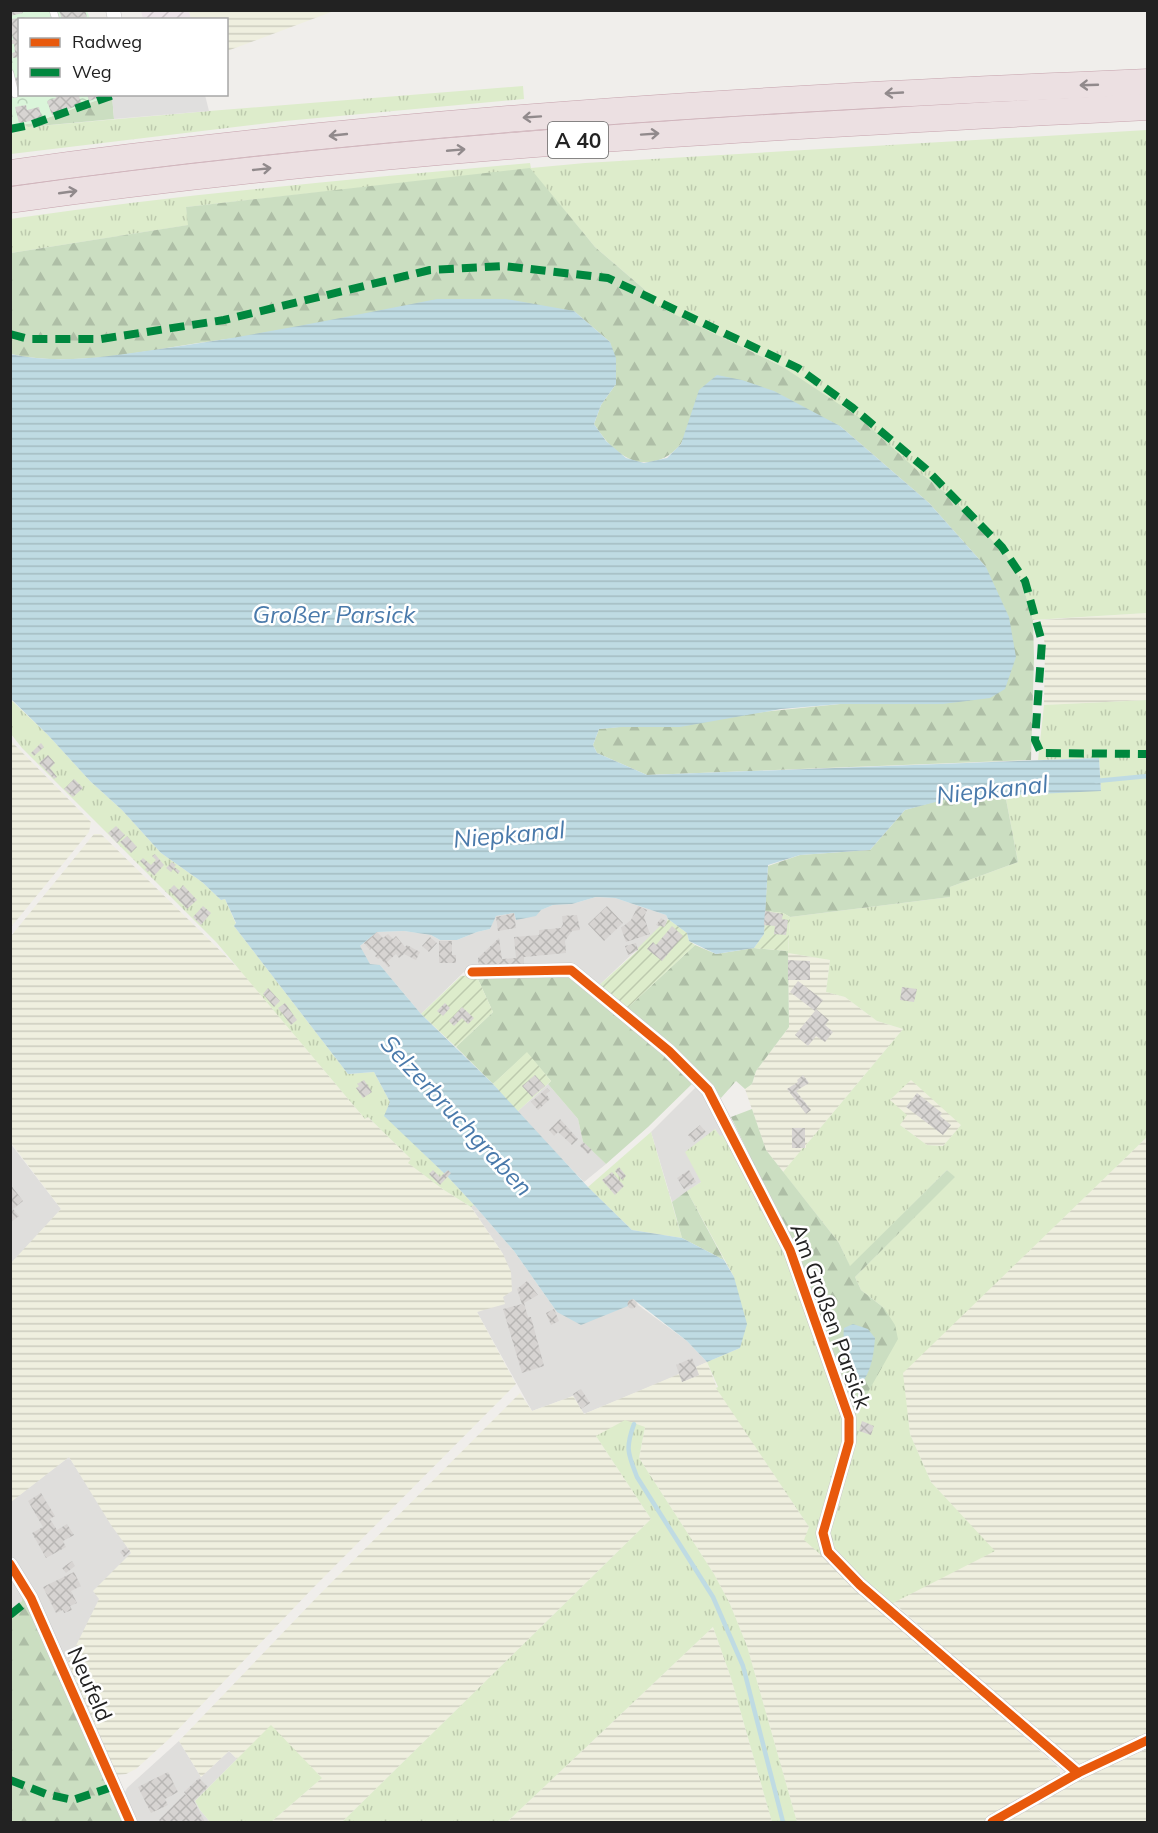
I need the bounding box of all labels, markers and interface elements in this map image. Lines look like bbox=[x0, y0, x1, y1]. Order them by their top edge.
legend bbox=[18, 18, 228, 96]
text: Radweg bbox=[72, 30, 142, 53]
text: Weg bbox=[72, 60, 112, 83]
one-way arrow bbox=[1080, 79, 1100, 90]
one-way arrow bbox=[885, 87, 905, 98]
one-way arrow bbox=[523, 111, 542, 122]
road number: A 40 bbox=[548, 122, 608, 158]
one-way arrow bbox=[640, 128, 660, 139]
one-way arrow bbox=[328, 130, 348, 141]
one-way arrow bbox=[446, 144, 466, 155]
one-way arrow bbox=[252, 163, 271, 174]
one-way arrow bbox=[58, 186, 78, 197]
water label: Großer Parsick bbox=[253, 599, 416, 629]
water label: Niepkanal bbox=[935, 768, 1049, 810]
water label: Niepkanal bbox=[452, 814, 566, 854]
water label: Selzerbruchgraben bbox=[375, 1028, 539, 1202]
street label: Am Großen Parsick bbox=[784, 1219, 878, 1413]
street label: Neufeld bbox=[61, 1642, 119, 1726]

